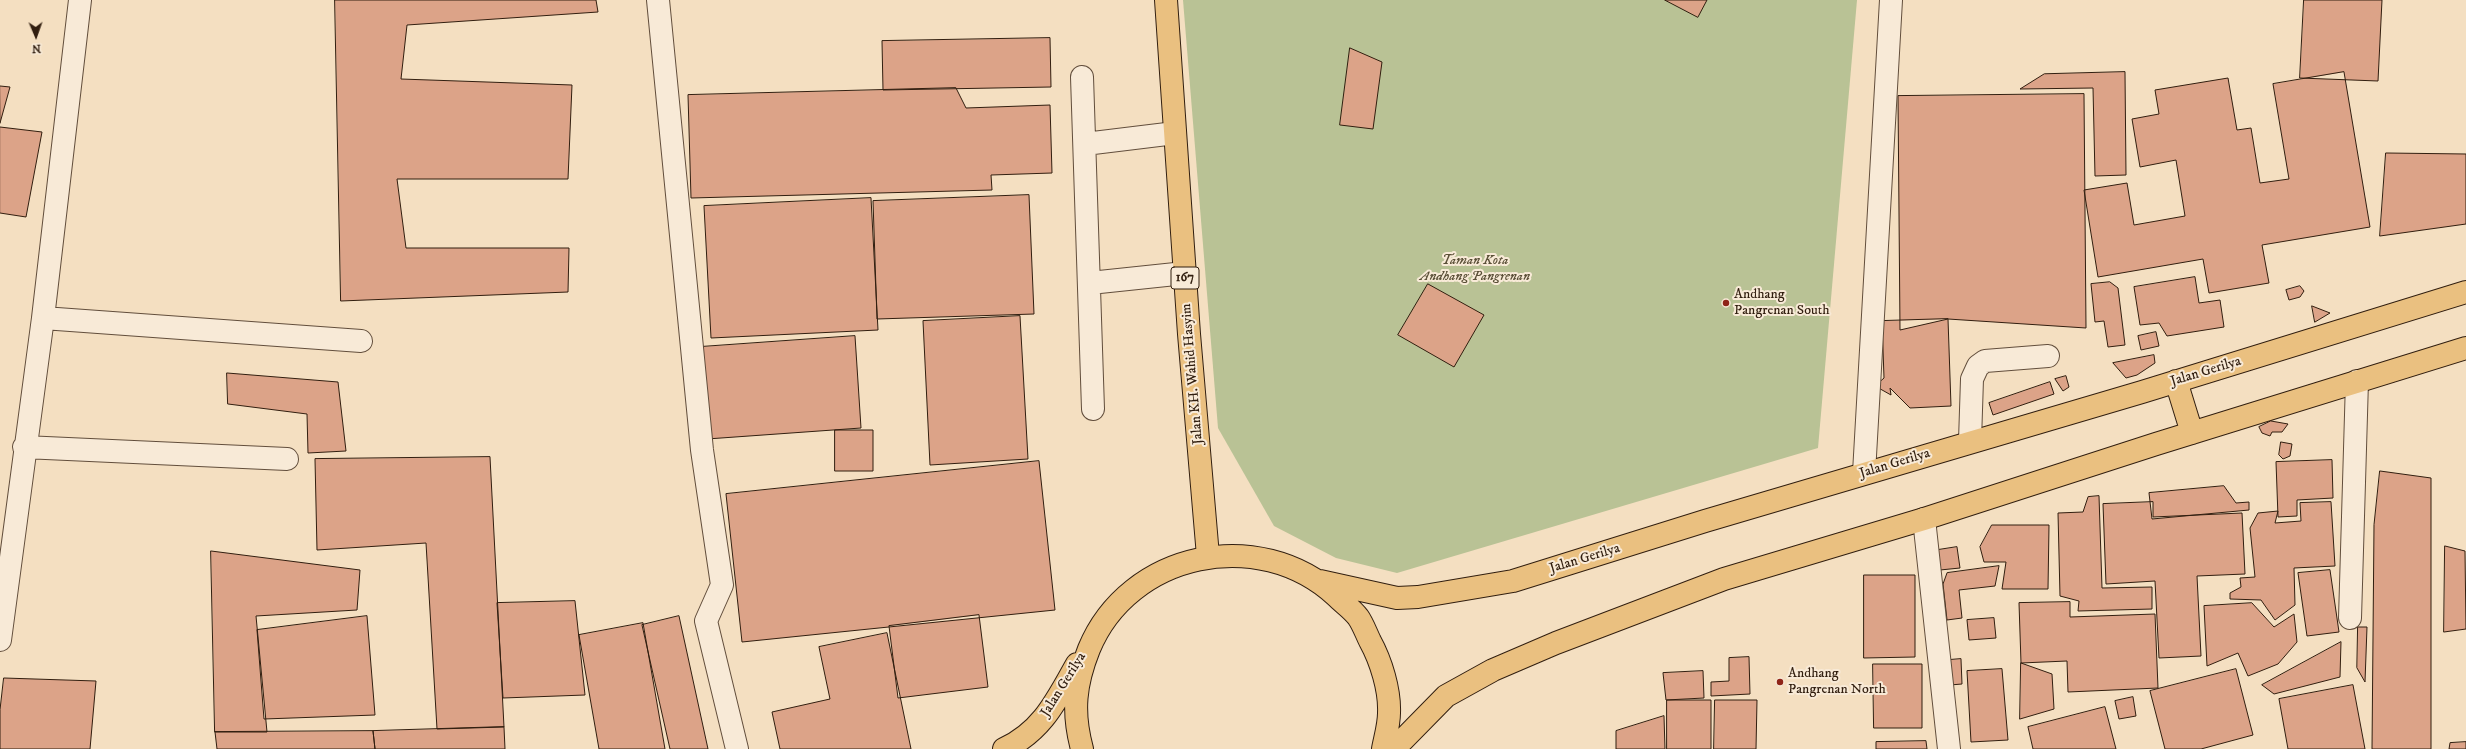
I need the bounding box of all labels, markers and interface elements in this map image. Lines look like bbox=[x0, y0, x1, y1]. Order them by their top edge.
north arrow bbox=[16, 16, 56, 56]
text: N bbox=[32, 41, 41, 55]
park label: Taman Kota Andhang Pangrenan bbox=[1420, 253, 1530, 286]
road number: 167 bbox=[1171, 267, 1199, 289]
place label: Andhang Pangrenan South bbox=[1734, 287, 1830, 320]
marker: Andhang Pangrenan South bbox=[1721, 298, 1731, 308]
street label: Jalan KH. Wahid Hasyim bbox=[1178, 303, 1208, 445]
street label: Jalan Gerilya bbox=[2169, 353, 2243, 391]
street label: Jalan Gerilya bbox=[1858, 445, 1932, 483]
street label: Jalan Gerilya bbox=[1548, 540, 1622, 578]
street label: Jalan Gerilya bbox=[1038, 650, 1090, 720]
place label: Andhang Pangrenan North bbox=[1788, 666, 1886, 698]
marker: Andhang Pangrenan North bbox=[1775, 677, 1785, 687]

